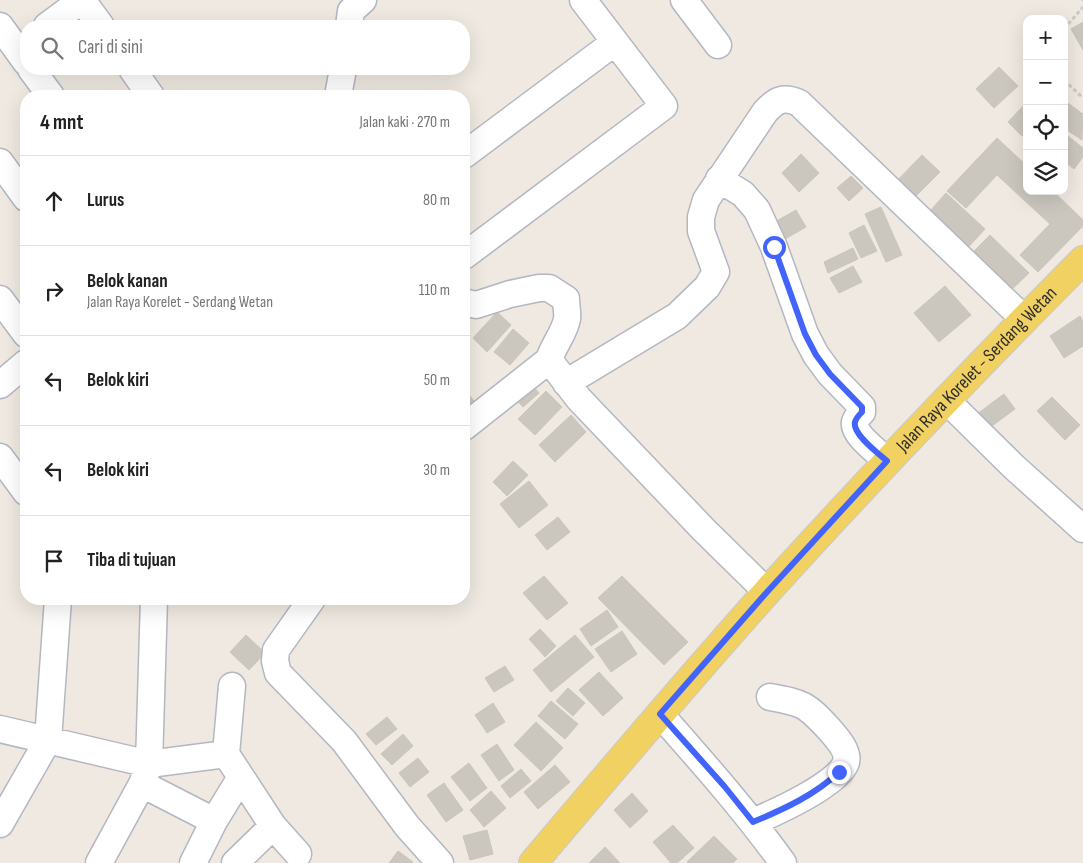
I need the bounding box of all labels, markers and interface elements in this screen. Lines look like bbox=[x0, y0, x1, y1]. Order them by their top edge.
map controls bbox=[1023, 15, 1068, 195]
button: + bbox=[1023, 15, 1068, 60]
search box bbox=[20, 20, 470, 75]
icon: search bbox=[38, 34, 66, 62]
text: Cari di sini bbox=[78, 36, 143, 59]
button: − bbox=[1023, 60, 1068, 105]
button: locate bbox=[1023, 105, 1068, 150]
text: 4 mnt bbox=[40, 110, 83, 135]
text: Jalan kaki · 270 m bbox=[359, 113, 450, 132]
button: layers bbox=[1023, 150, 1068, 195]
icon: ahead bbox=[40, 187, 68, 215]
text: Lurus bbox=[87, 189, 124, 212]
text: 80 m bbox=[423, 191, 450, 210]
route start bbox=[763, 236, 786, 259]
text: Belok kanan bbox=[87, 270, 168, 293]
icon: right bbox=[40, 277, 68, 305]
text: 110 m bbox=[419, 281, 450, 300]
street label: Jalan Raya Korelet - Serdang Wetan bbox=[891, 282, 1062, 457]
text: Jalan Raya Korelet - Serdang Wetan bbox=[87, 293, 273, 312]
icon: left bbox=[40, 367, 68, 395]
text: Belok kiri bbox=[87, 369, 149, 392]
text: 50 m bbox=[424, 371, 450, 390]
icon: left bbox=[40, 457, 68, 485]
text: Belok kiri bbox=[87, 459, 149, 482]
text: 30 m bbox=[423, 461, 450, 480]
icon: arrive bbox=[40, 547, 68, 575]
text: Tiba di tujuan bbox=[87, 549, 176, 572]
route end bbox=[828, 761, 851, 784]

